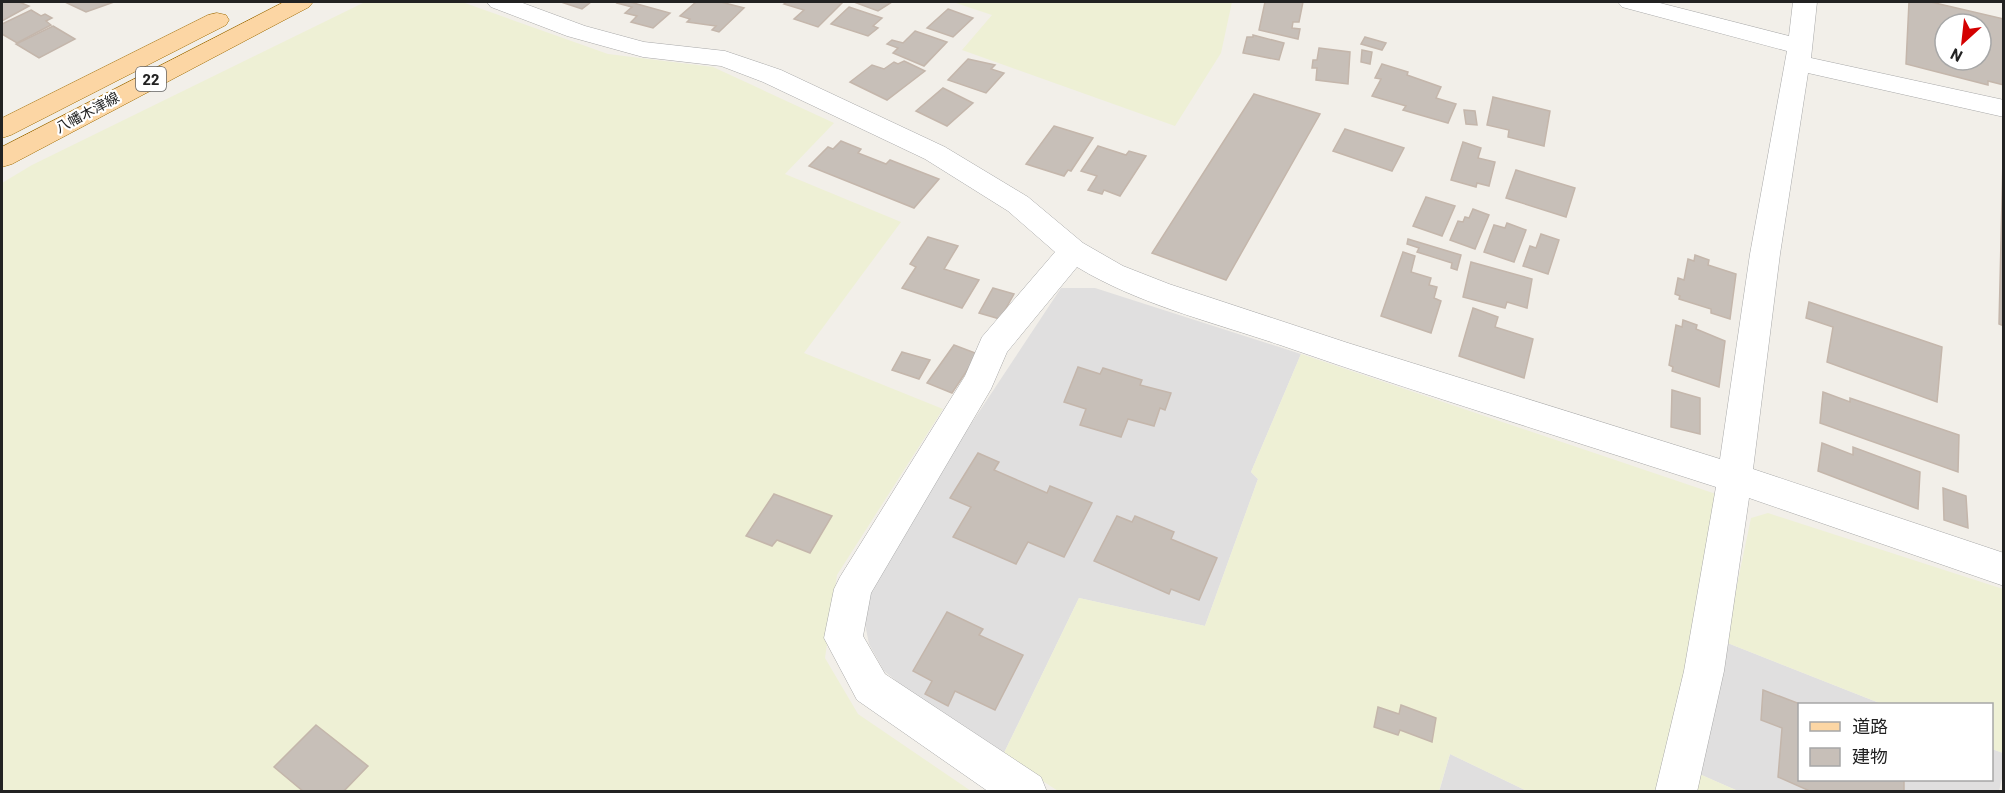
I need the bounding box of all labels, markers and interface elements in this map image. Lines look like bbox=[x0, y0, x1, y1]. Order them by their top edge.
north arrow bbox=[1933, 12, 1993, 72]
text: N bbox=[1947, 45, 1965, 67]
road number: 22 bbox=[136, 67, 166, 91]
street label: 八幡木津線 bbox=[52, 88, 122, 136]
legend bbox=[1798, 703, 1993, 781]
text: 道路 bbox=[1852, 715, 1888, 737]
text: 建物 bbox=[1852, 745, 1888, 767]

